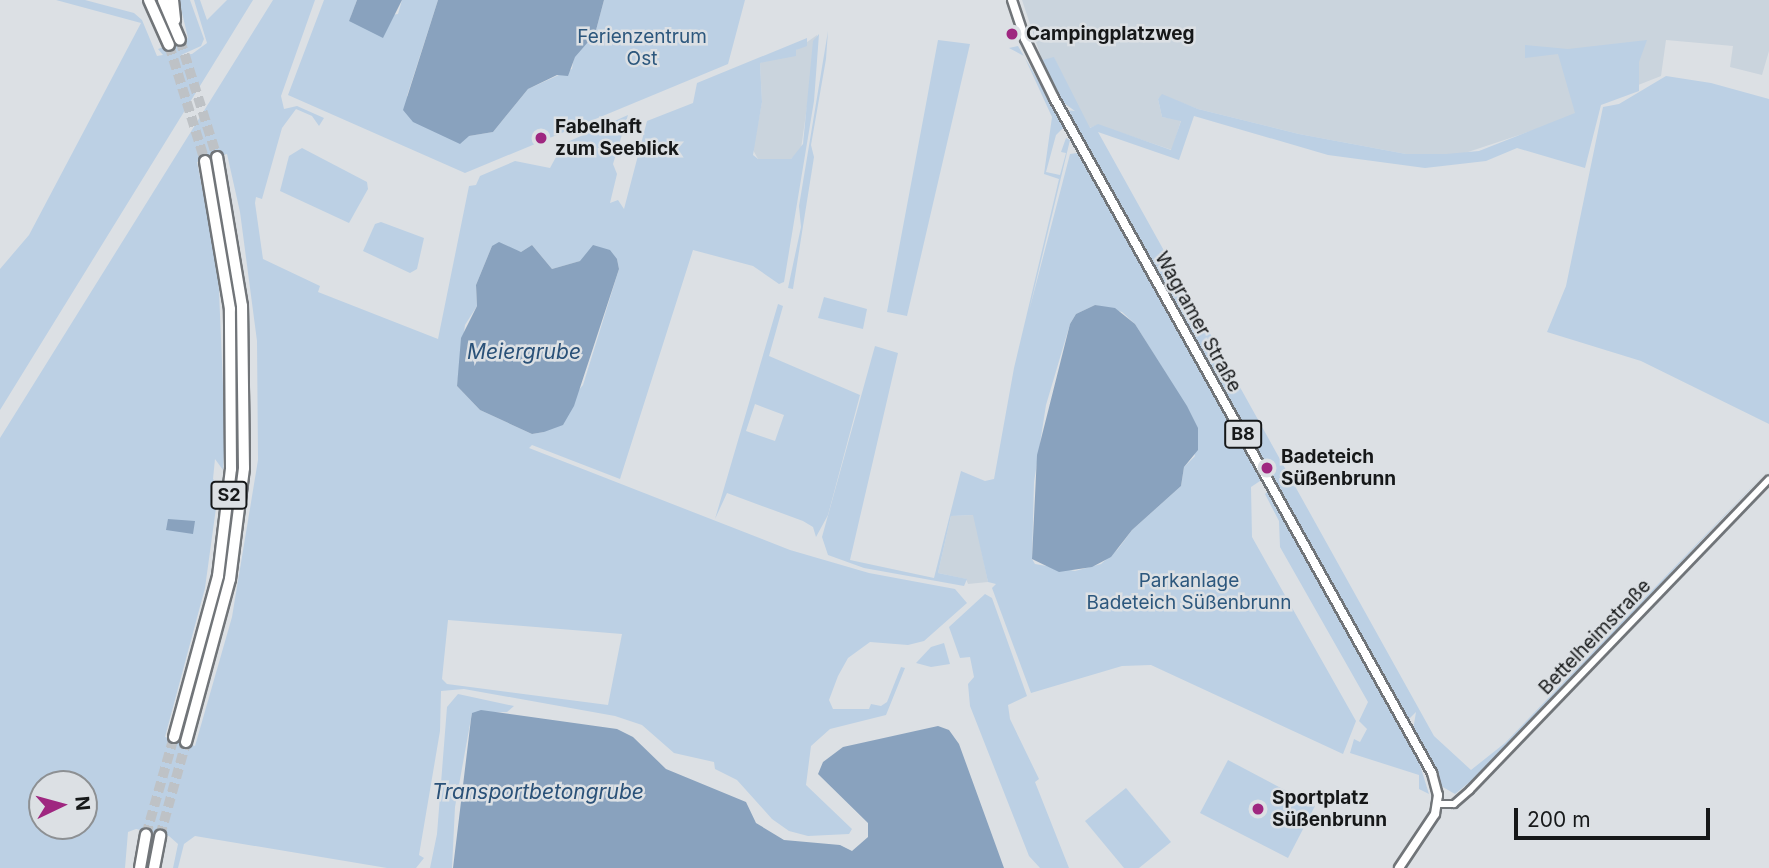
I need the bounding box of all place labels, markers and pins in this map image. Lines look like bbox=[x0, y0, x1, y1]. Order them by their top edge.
place label: Campingplatzweg bbox=[1026, 23, 1195, 45]
marker: Campingplatzweg bbox=[1004, 26, 1020, 42]
place label: Fabelhaft zum Seeblick bbox=[555, 116, 679, 160]
marker: Fabelhaft zum Seeblick bbox=[533, 130, 549, 146]
place label: Badeteich Süßenbrunn bbox=[1281, 446, 1396, 490]
marker: Badeteich Süßenbrunn bbox=[1259, 460, 1275, 476]
place label: Sportplatz Süßenbrunn bbox=[1272, 787, 1387, 831]
marker: Sportplatz Süßenbrunn bbox=[1250, 801, 1266, 817]

